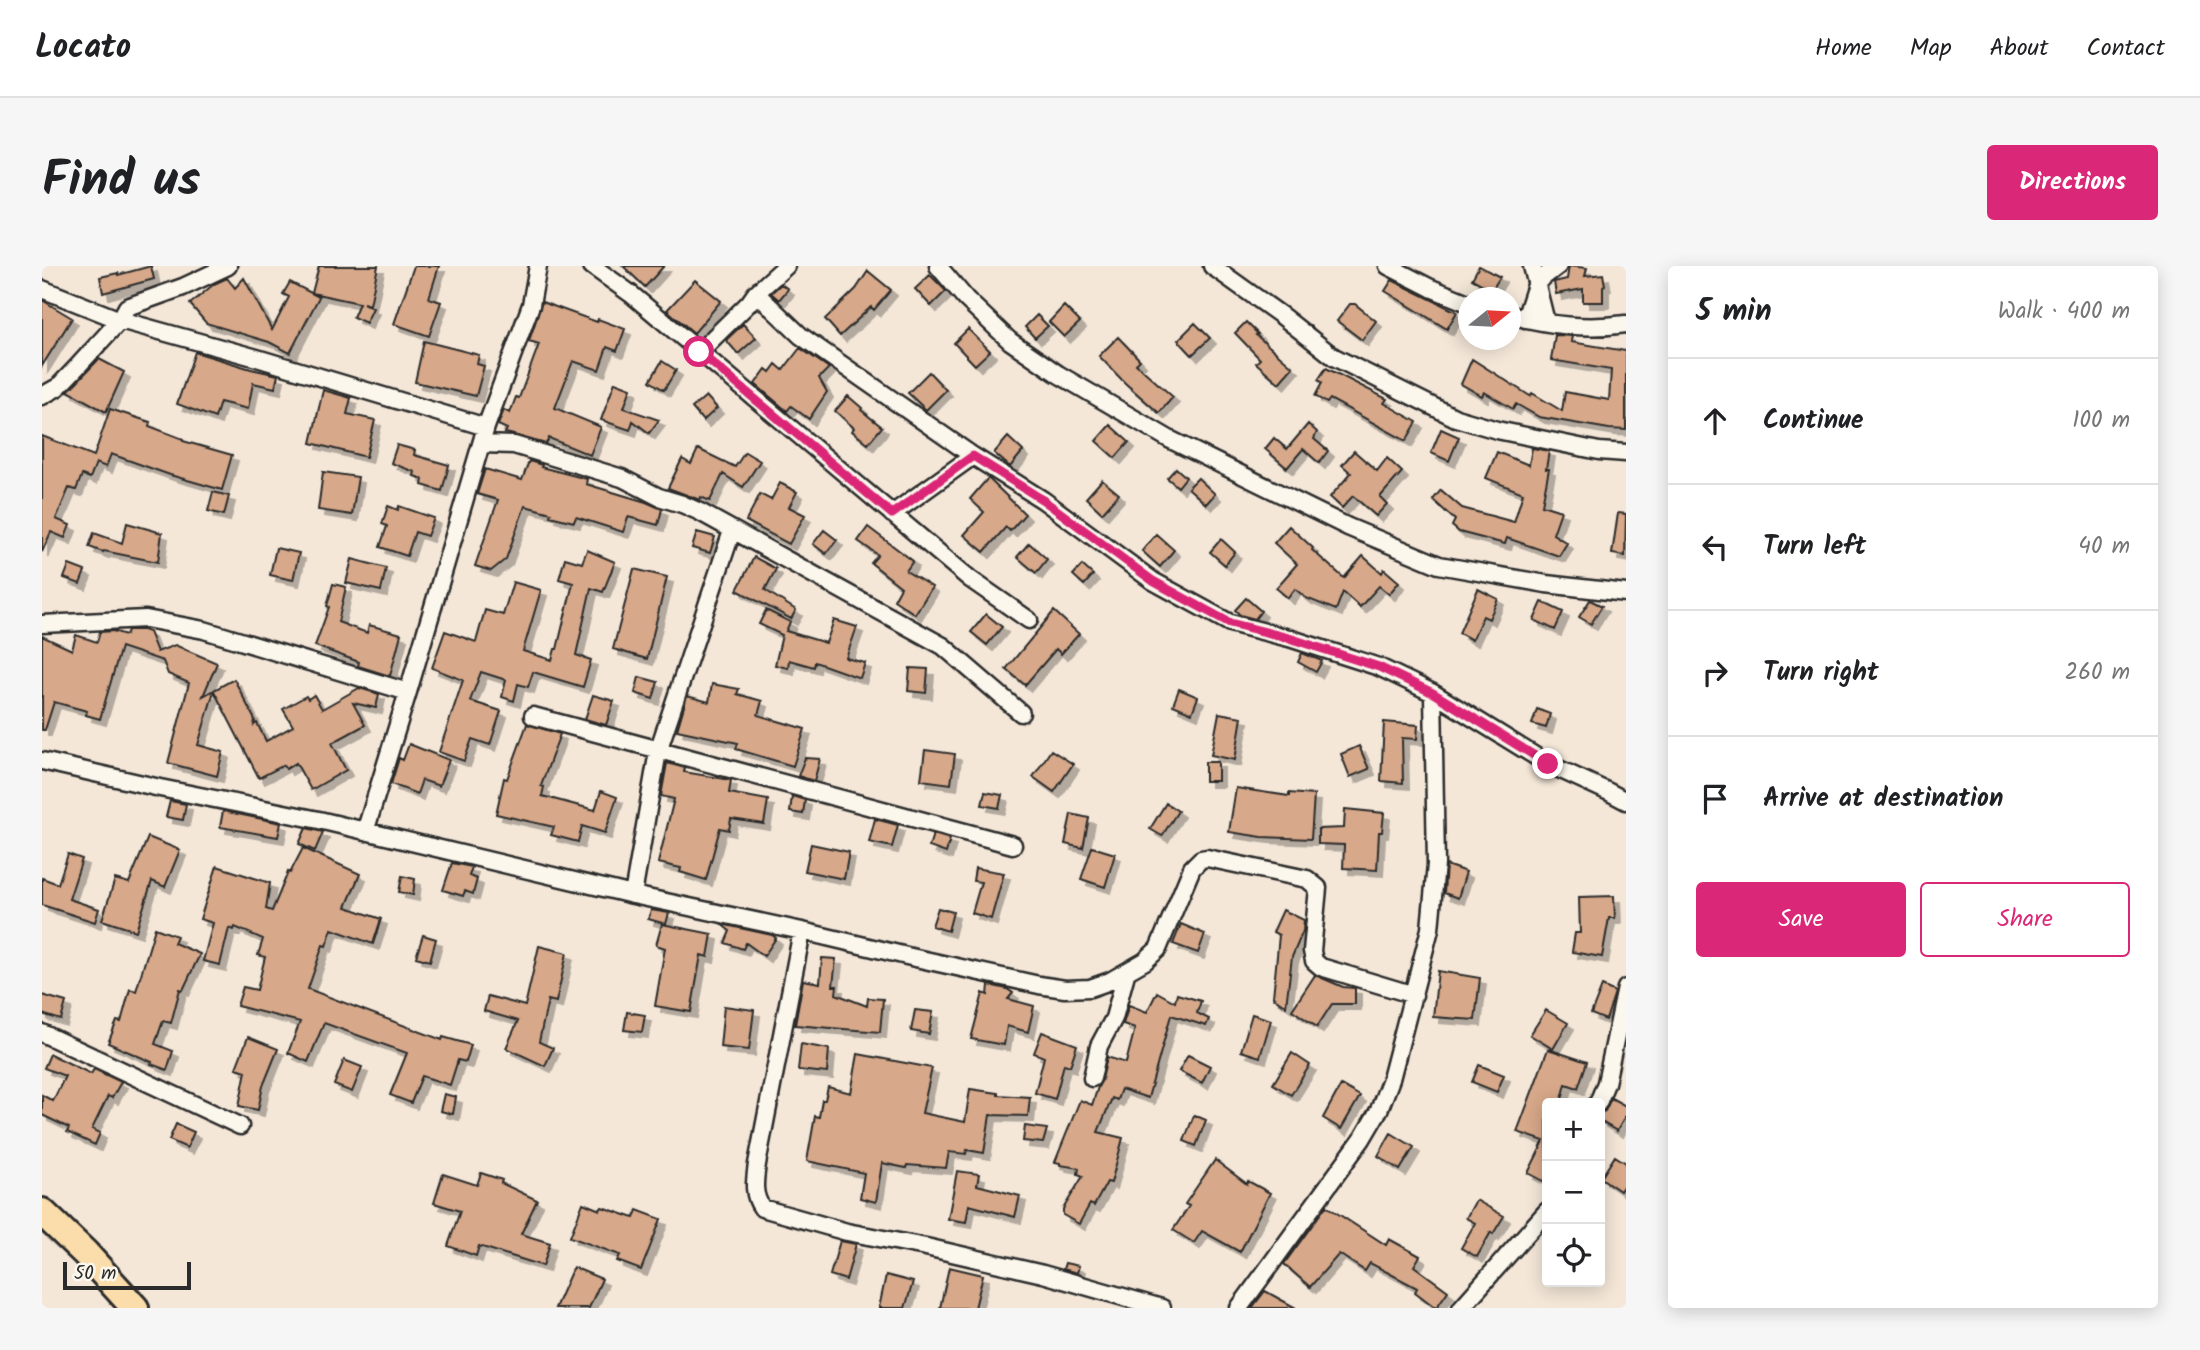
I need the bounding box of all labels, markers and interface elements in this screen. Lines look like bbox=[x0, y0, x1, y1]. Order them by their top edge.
text: Locato bbox=[35, 22, 131, 75]
text: Home bbox=[1815, 29, 1872, 68]
text: Map bbox=[1910, 29, 1952, 68]
text: About bbox=[1990, 29, 2048, 68]
text: Contact bbox=[2086, 29, 2165, 68]
text: Find us bbox=[42, 143, 200, 221]
button: Directions bbox=[1987, 145, 2158, 220]
north arrow bbox=[1458, 287, 1521, 350]
text: 5 min bbox=[1696, 288, 1772, 336]
text: Walk · 400 m bbox=[1998, 294, 2130, 330]
route start bbox=[683, 336, 714, 367]
text: Continue bbox=[1763, 400, 1864, 442]
icon: ahead bbox=[1696, 402, 1734, 440]
text: 100 m bbox=[2072, 403, 2130, 439]
text: Turn left bbox=[1763, 526, 1866, 568]
icon: left bbox=[1696, 528, 1734, 566]
text: 40 m bbox=[2078, 529, 2130, 565]
text: Turn right bbox=[1763, 652, 1879, 694]
icon: right bbox=[1696, 654, 1734, 692]
text: 260 m bbox=[2065, 655, 2130, 691]
route end bbox=[1532, 748, 1563, 779]
text: Arrive at destination bbox=[1763, 778, 2003, 820]
icon: arrive bbox=[1696, 780, 1734, 818]
button: Save bbox=[1696, 882, 1906, 957]
button: Share bbox=[1920, 882, 2130, 957]
map controls bbox=[1542, 1098, 1605, 1287]
button: + bbox=[1542, 1098, 1605, 1161]
button: − bbox=[1542, 1161, 1605, 1224]
button: locate bbox=[1542, 1224, 1605, 1287]
scale bar bbox=[63, 1259, 191, 1291]
text: 50 m bbox=[74, 1259, 116, 1289]

